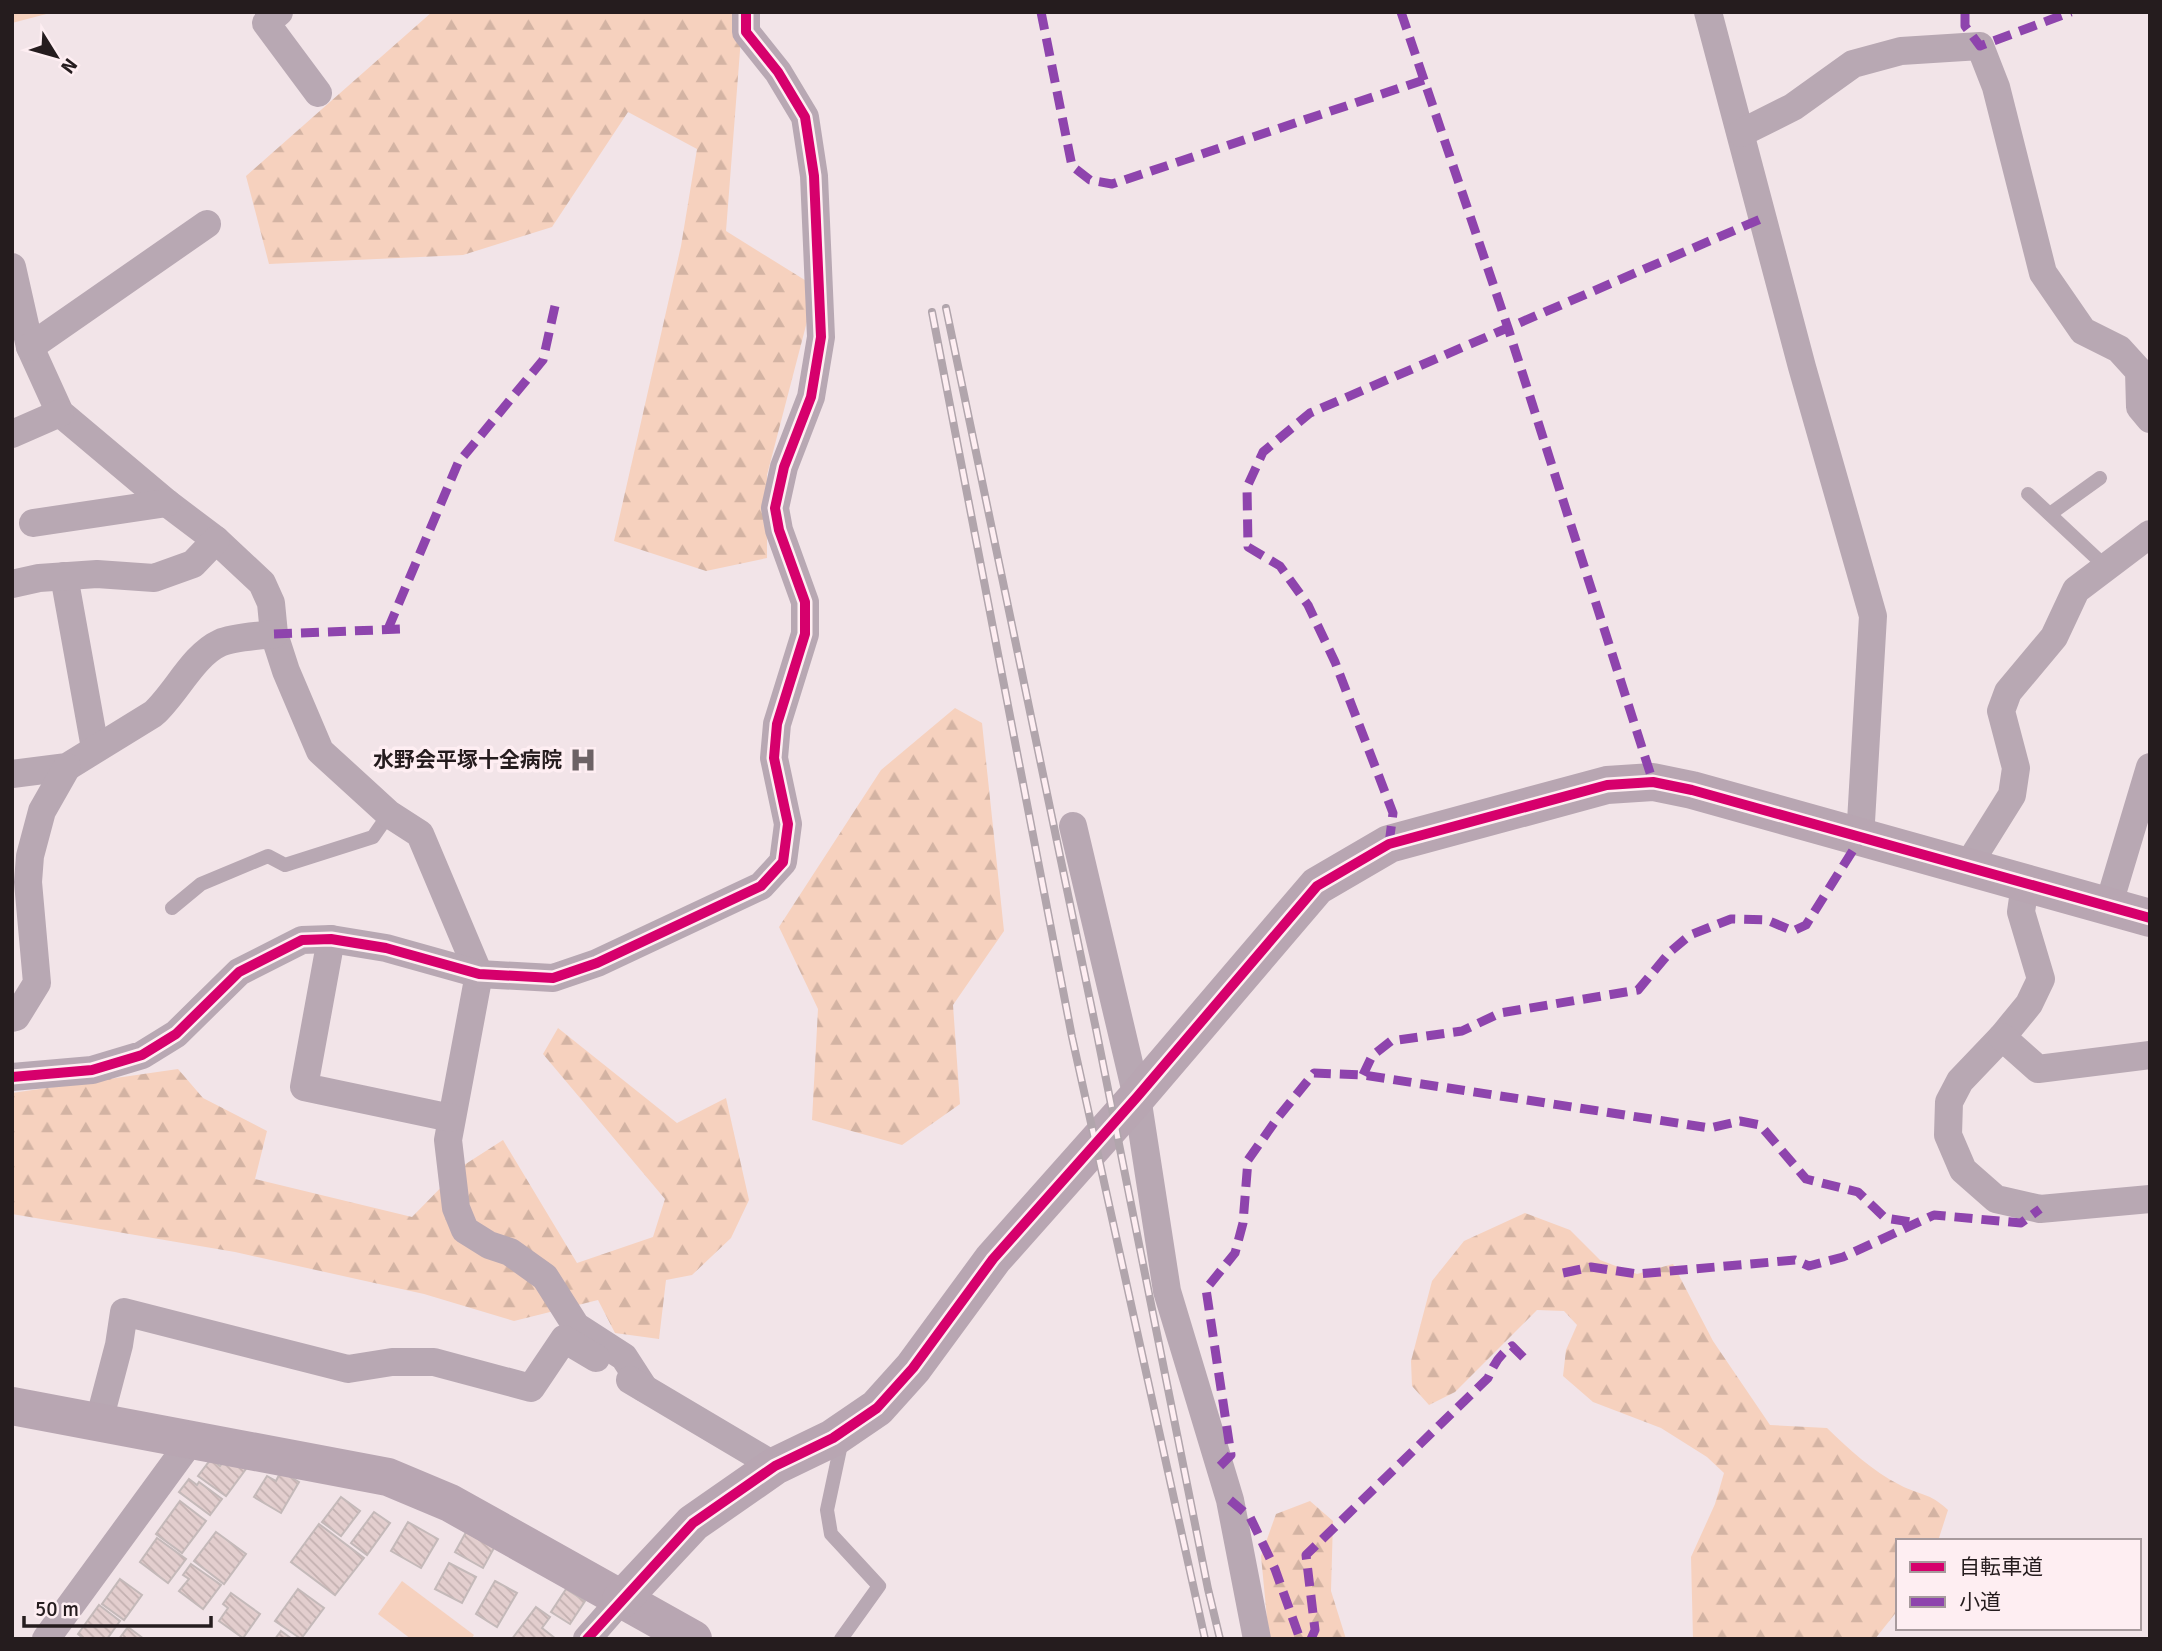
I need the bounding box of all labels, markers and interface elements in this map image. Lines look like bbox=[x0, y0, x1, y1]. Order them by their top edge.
north arrow bbox=[21, 21, 91, 91]
text: N bbox=[55, 53, 82, 78]
hospital icon: 水野会平塚十全病院 bbox=[568, 745, 598, 775]
place label: 水野会平塚十全病院 bbox=[373, 747, 562, 773]
legend bbox=[1896, 1539, 2141, 1630]
text: 自転車道 bbox=[1959, 1554, 2043, 1580]
scale bar bbox=[24, 1584, 212, 1628]
text: 小道 bbox=[1959, 1589, 2001, 1615]
text: 50 m bbox=[35, 1596, 79, 1622]

